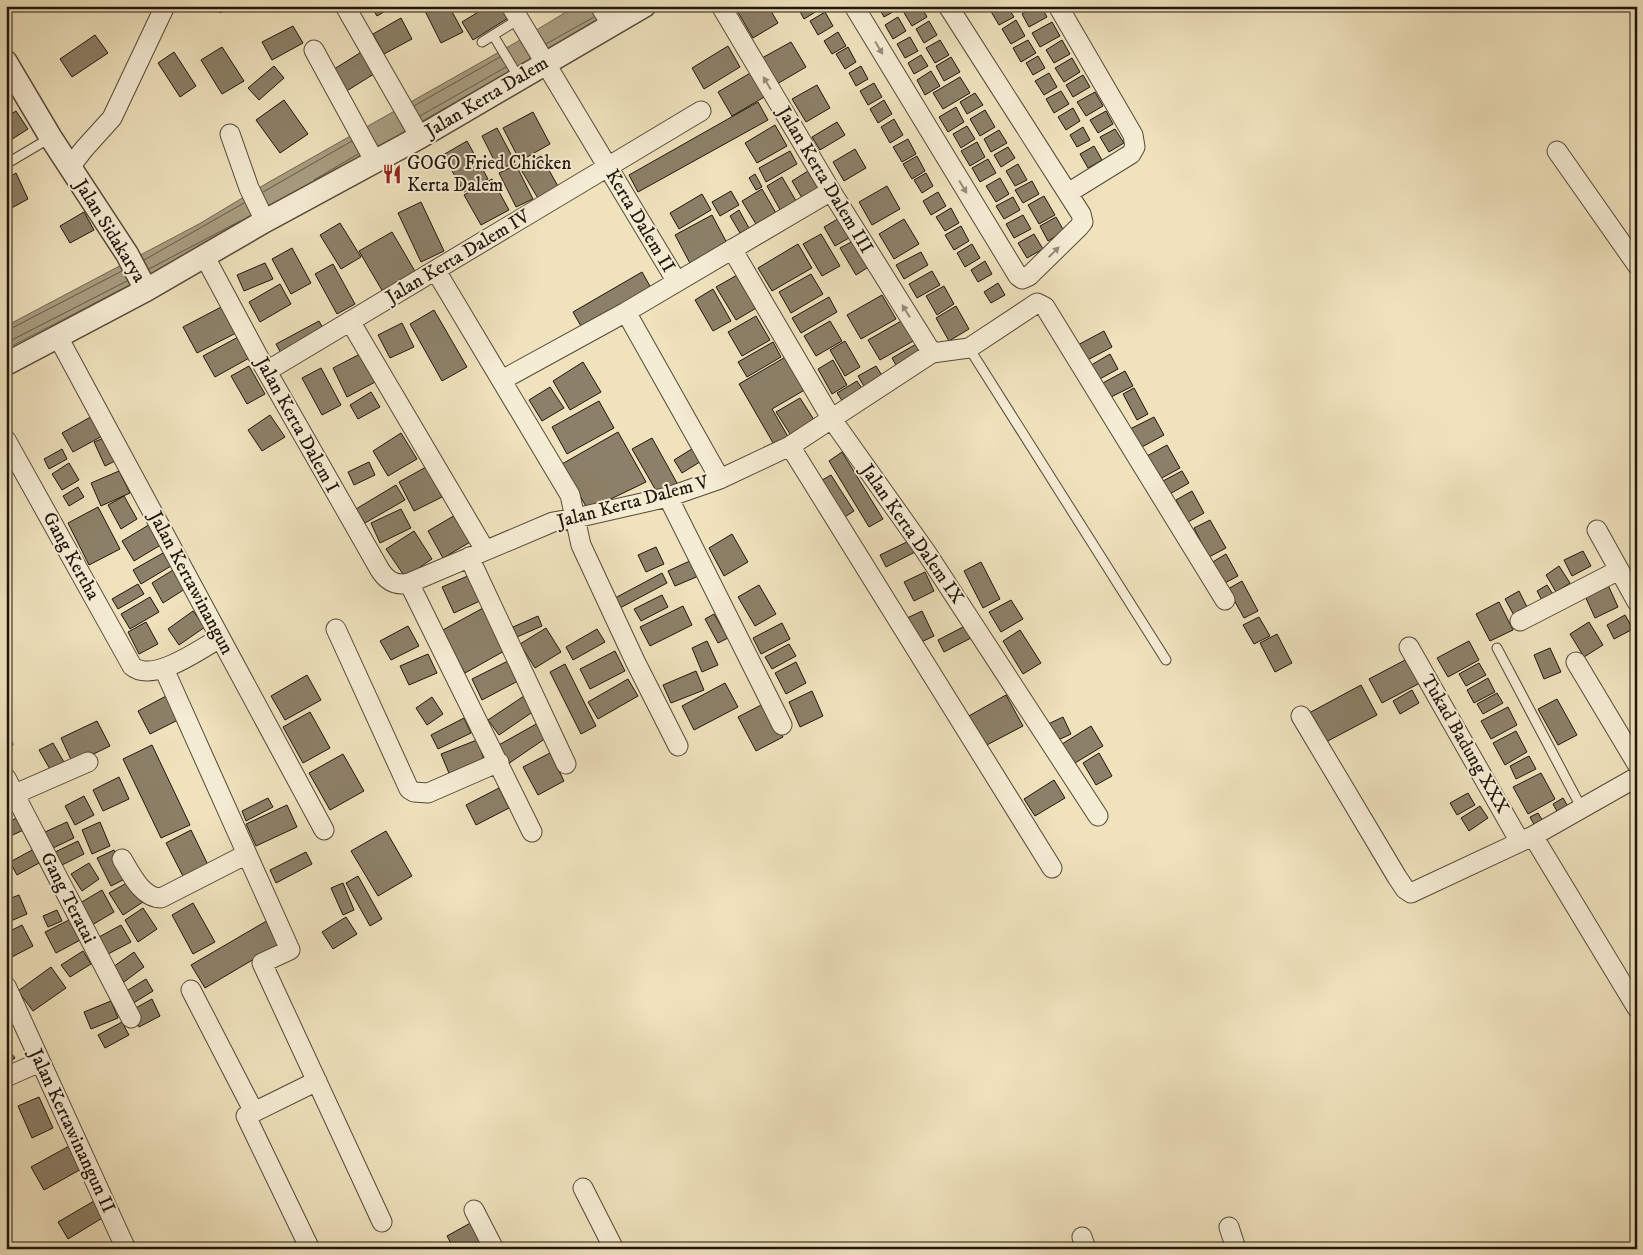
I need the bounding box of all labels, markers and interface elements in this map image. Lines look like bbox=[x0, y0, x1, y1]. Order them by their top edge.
one-way arrow bbox=[875, 41, 884, 54]
street label: Jalan Kerta Dalem bbox=[420, 51, 553, 144]
one-way arrow bbox=[762, 77, 771, 90]
street label: Jalan Kerta Dalem III bbox=[771, 101, 878, 258]
place label: GOGO Fried Chicken Kerta Dalem bbox=[407, 152, 571, 197]
restaurant icon: GOGO Fried Chicken Kerta Dalem bbox=[381, 163, 403, 185]
street label: Kerta Dalem II bbox=[600, 165, 680, 277]
street label: Jalan Sidakarya bbox=[68, 174, 151, 287]
one-way arrow bbox=[959, 180, 968, 193]
street label: Jalan Kerta Dalem IV bbox=[380, 205, 535, 310]
one-way arrow bbox=[1047, 246, 1059, 258]
one-way arrow bbox=[901, 305, 910, 318]
street label: Jalan Kerta Dalem I bbox=[249, 352, 344, 497]
street label: Jalan Kerta Dalem IX bbox=[854, 458, 969, 608]
street label: Jalan Kerta Dalem V bbox=[553, 471, 712, 534]
street label: Jalan Kertawinangun bbox=[143, 506, 238, 658]
street label: Gang Kertha bbox=[37, 508, 105, 604]
street label: Tukad Badung XXX bbox=[1416, 670, 1514, 818]
street label: Gang Teratai bbox=[35, 849, 101, 947]
street label: Jalan Kertawinangun II bbox=[23, 1044, 120, 1217]

